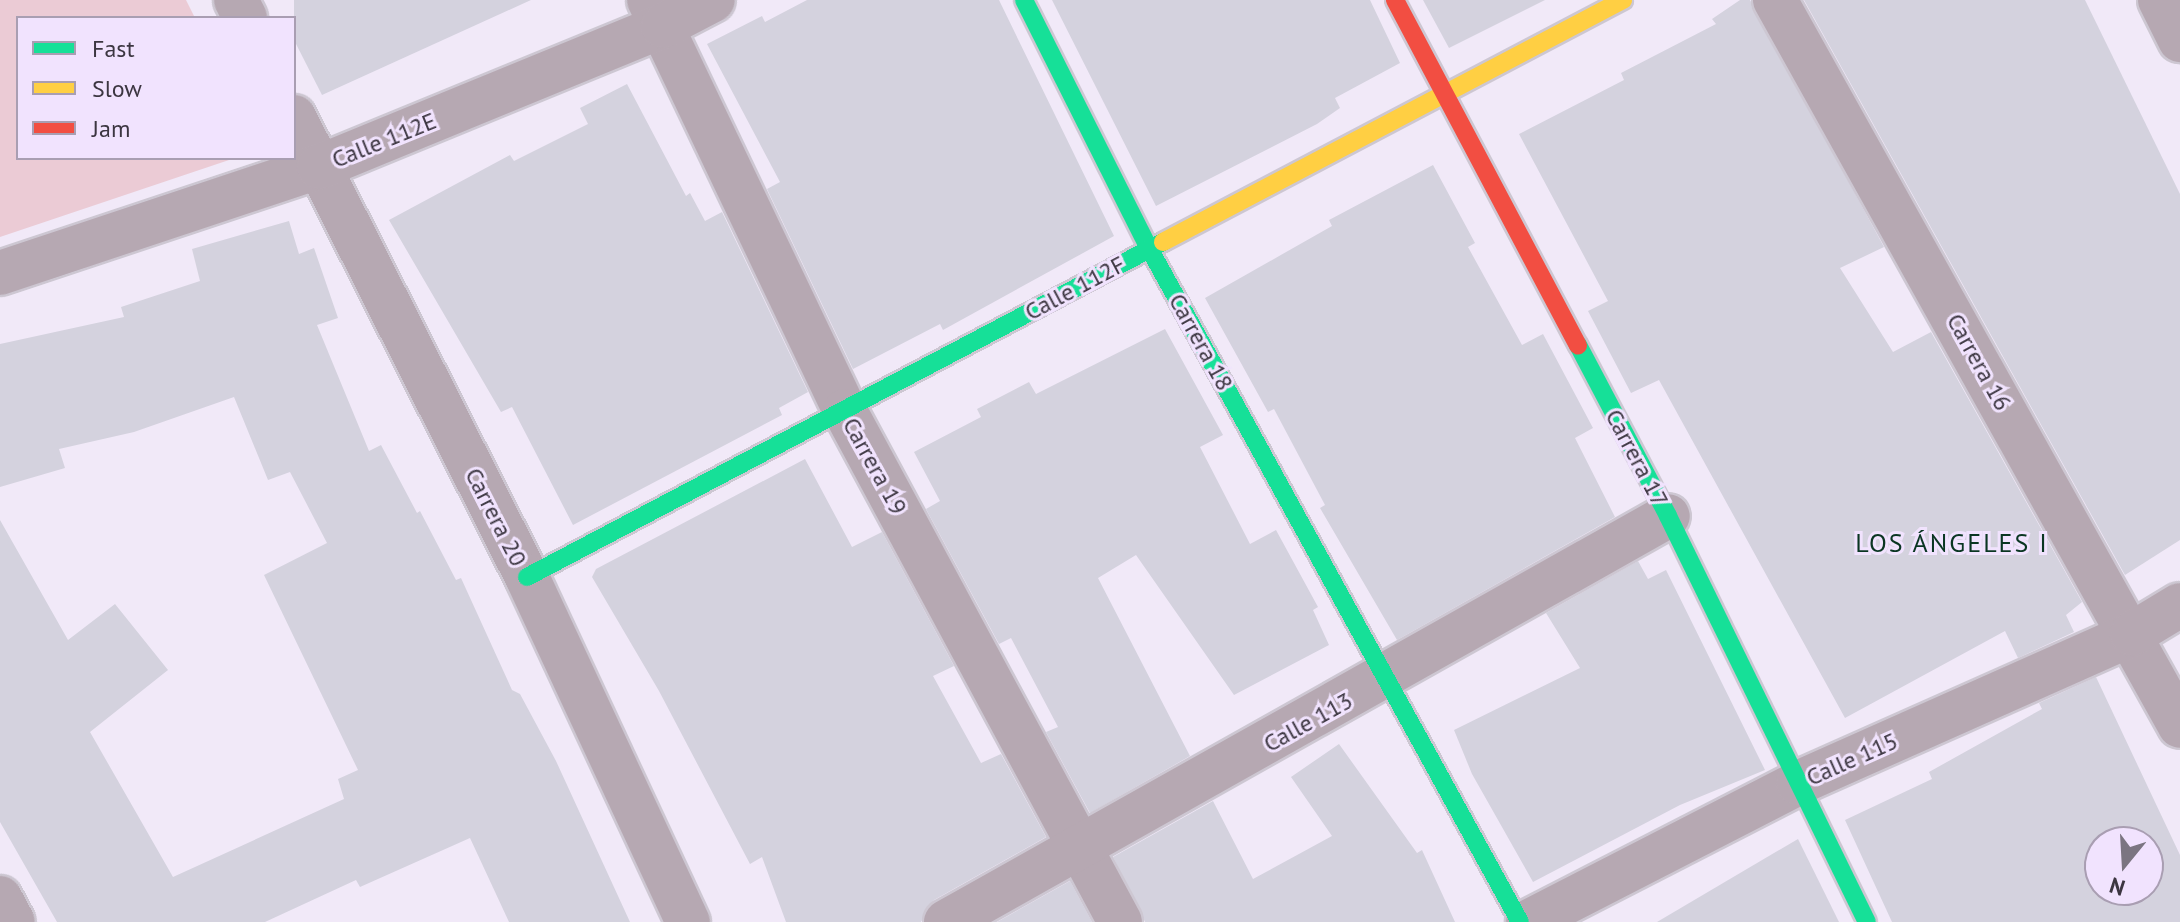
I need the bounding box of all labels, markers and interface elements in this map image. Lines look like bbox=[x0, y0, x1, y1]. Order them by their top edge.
legend bbox=[16, 16, 296, 160]
text: Fast bbox=[92, 33, 135, 64]
text: Slow bbox=[92, 73, 142, 104]
street label: Calle 112E bbox=[328, 106, 440, 174]
text: Jam bbox=[92, 113, 130, 144]
street label: Calle 112F bbox=[1020, 250, 1130, 326]
street label: Carrera 18 bbox=[1163, 289, 1239, 395]
street label: Carrera 16 bbox=[1941, 309, 2017, 415]
street label: Carrera 17 bbox=[1599, 404, 1675, 512]
street label: Carrera 19 bbox=[837, 413, 913, 519]
street label: Carrera 20 bbox=[459, 463, 533, 571]
district label: LOS ÁNGELES I bbox=[1855, 527, 2049, 559]
street label: Calle 113 bbox=[1259, 686, 1357, 758]
street label: Calle 115 bbox=[1802, 726, 1902, 792]
north arrow bbox=[2084, 826, 2164, 906]
text: N bbox=[2106, 871, 2128, 902]

